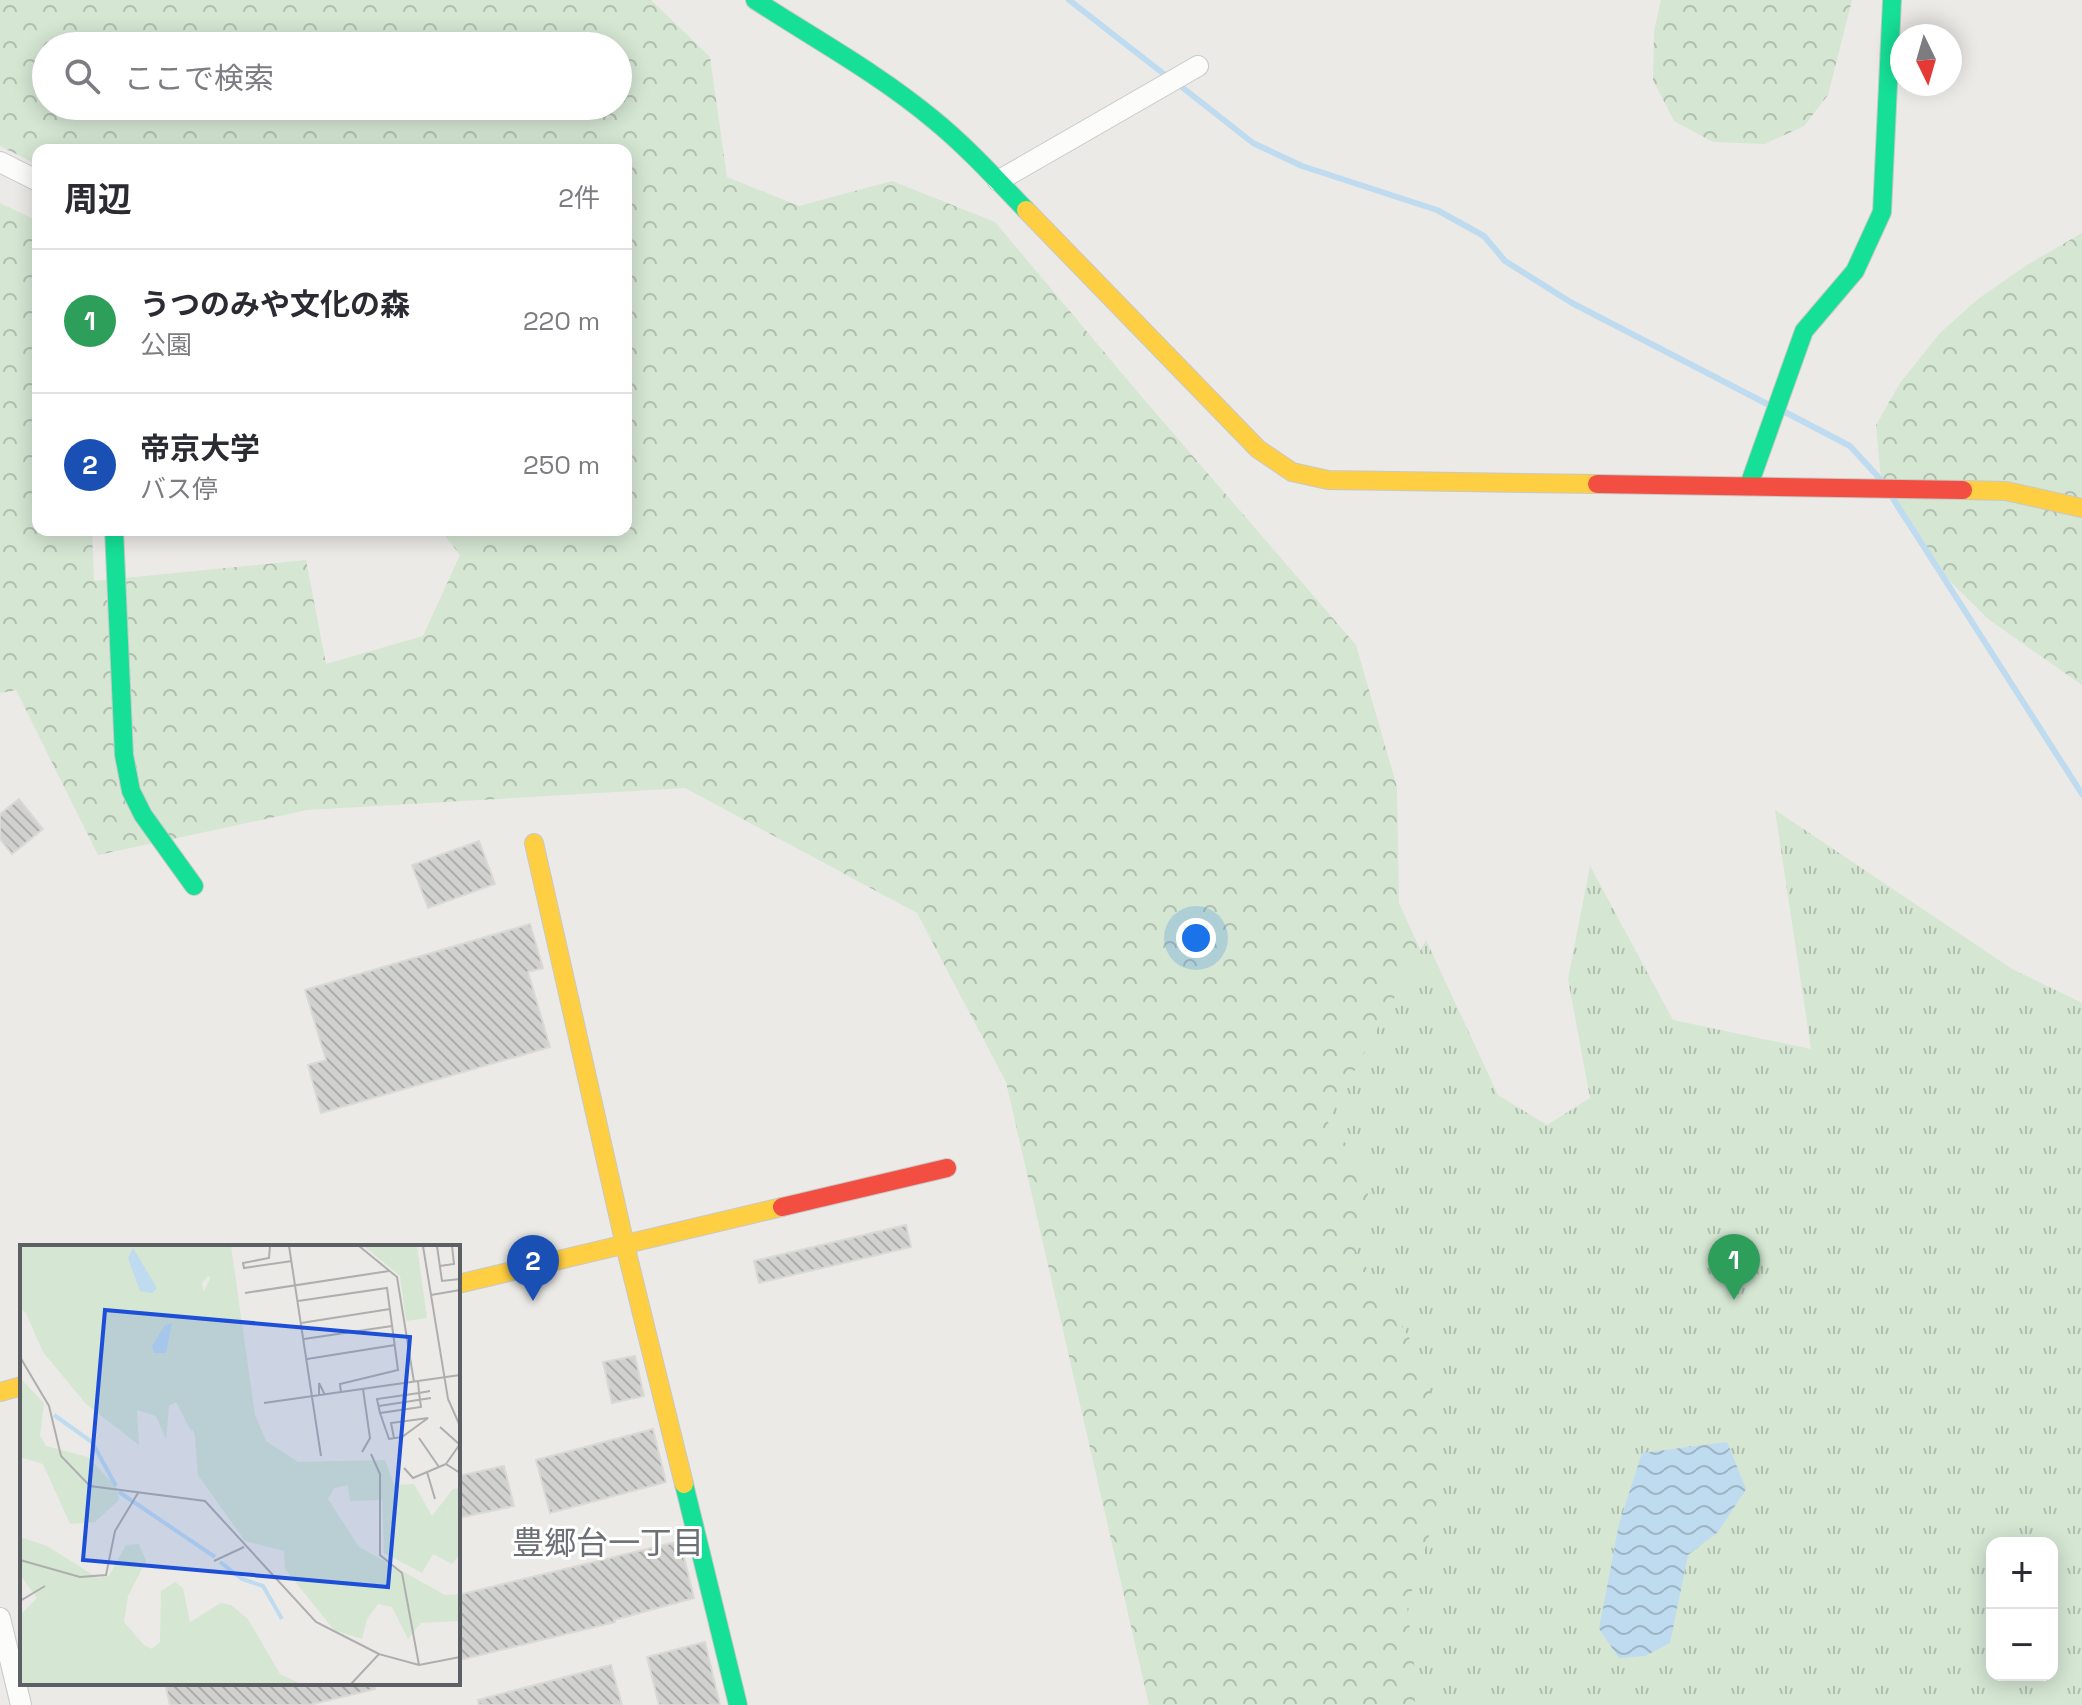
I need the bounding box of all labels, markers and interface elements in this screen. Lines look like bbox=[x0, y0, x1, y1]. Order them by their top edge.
north arrow bbox=[1890, 24, 1962, 96]
search box bbox=[32, 32, 632, 120]
icon: search bbox=[60, 54, 104, 98]
text: ここで検索 bbox=[124, 59, 274, 98]
text: 周辺 bbox=[64, 178, 132, 221]
text: 2件 bbox=[558, 181, 600, 215]
text: うつのみや文化の森 bbox=[140, 285, 410, 324]
text: 1 bbox=[84, 304, 96, 338]
text: 220 m bbox=[523, 304, 600, 338]
text: 公園 bbox=[140, 328, 192, 362]
text: 帝京大学 bbox=[140, 429, 260, 468]
text: 2 bbox=[82, 448, 98, 482]
text: 250 m bbox=[523, 448, 600, 482]
text: バス停 bbox=[140, 472, 218, 506]
your location bbox=[1176, 918, 1216, 958]
pin: 1 bbox=[1708, 1234, 1760, 1300]
pin: 2 bbox=[507, 1235, 559, 1301]
inset map bbox=[20, 1245, 460, 1685]
district label: 豊郷台一丁目 bbox=[512, 1523, 704, 1563]
map controls bbox=[1986, 1537, 2058, 1681]
button: + bbox=[1986, 1537, 2058, 1609]
button: − bbox=[1986, 1609, 2058, 1681]

